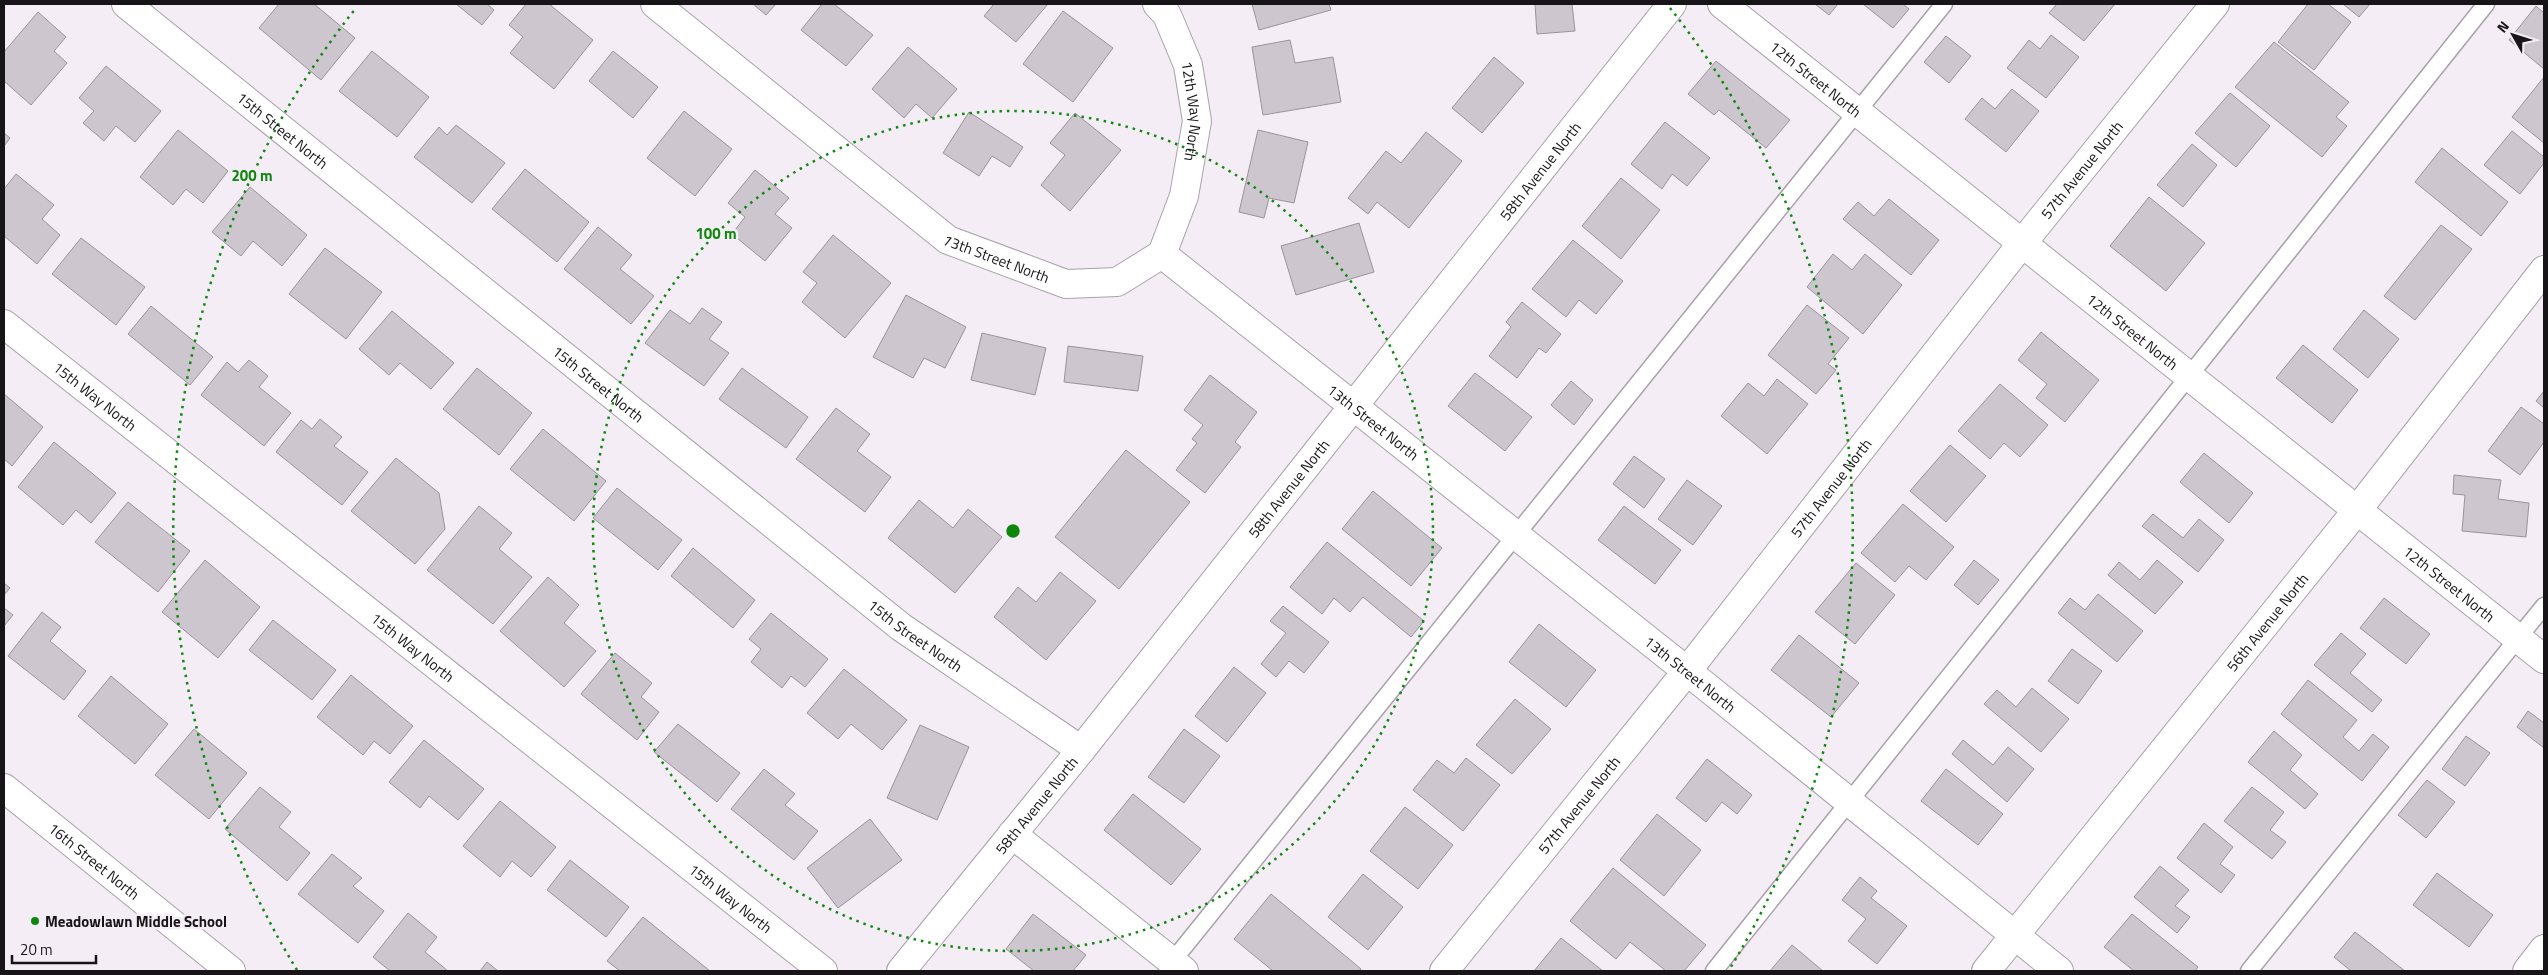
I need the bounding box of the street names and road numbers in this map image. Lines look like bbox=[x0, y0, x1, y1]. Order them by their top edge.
street label: 12th Street North bbox=[1765, 35, 1867, 123]
street label: 12th Way North bbox=[1176, 60, 1208, 163]
street label: 15th Street North bbox=[232, 86, 334, 174]
street label: 57th Avenue North bbox=[2035, 116, 2128, 224]
street label: 58th Avenue North bbox=[1494, 117, 1586, 225]
street label: 13th Street North bbox=[938, 228, 1053, 288]
street label: 12th Street North bbox=[2082, 287, 2184, 375]
street label: 15th Street North bbox=[547, 340, 649, 428]
street label: 15th Way North bbox=[48, 356, 142, 436]
street label: 13th Street North bbox=[1322, 378, 1424, 466]
street label: 57th Avenue North bbox=[1784, 433, 1877, 542]
street label: 58th Avenue North bbox=[1242, 434, 1335, 542]
street label: 12th Street North bbox=[2398, 540, 2500, 627]
street label: 56th Avenue North bbox=[2220, 568, 2314, 676]
street label: 15th Street North bbox=[863, 593, 967, 677]
street label: 15th Way North bbox=[366, 607, 460, 687]
street label: 13th Street North bbox=[1639, 630, 1741, 718]
street label: 58th Avenue North bbox=[989, 751, 1083, 859]
street label: 57th Avenue North bbox=[1532, 751, 1625, 859]
street label: 16th Street North bbox=[43, 817, 145, 905]
street label: 15th Way North bbox=[684, 858, 777, 938]

